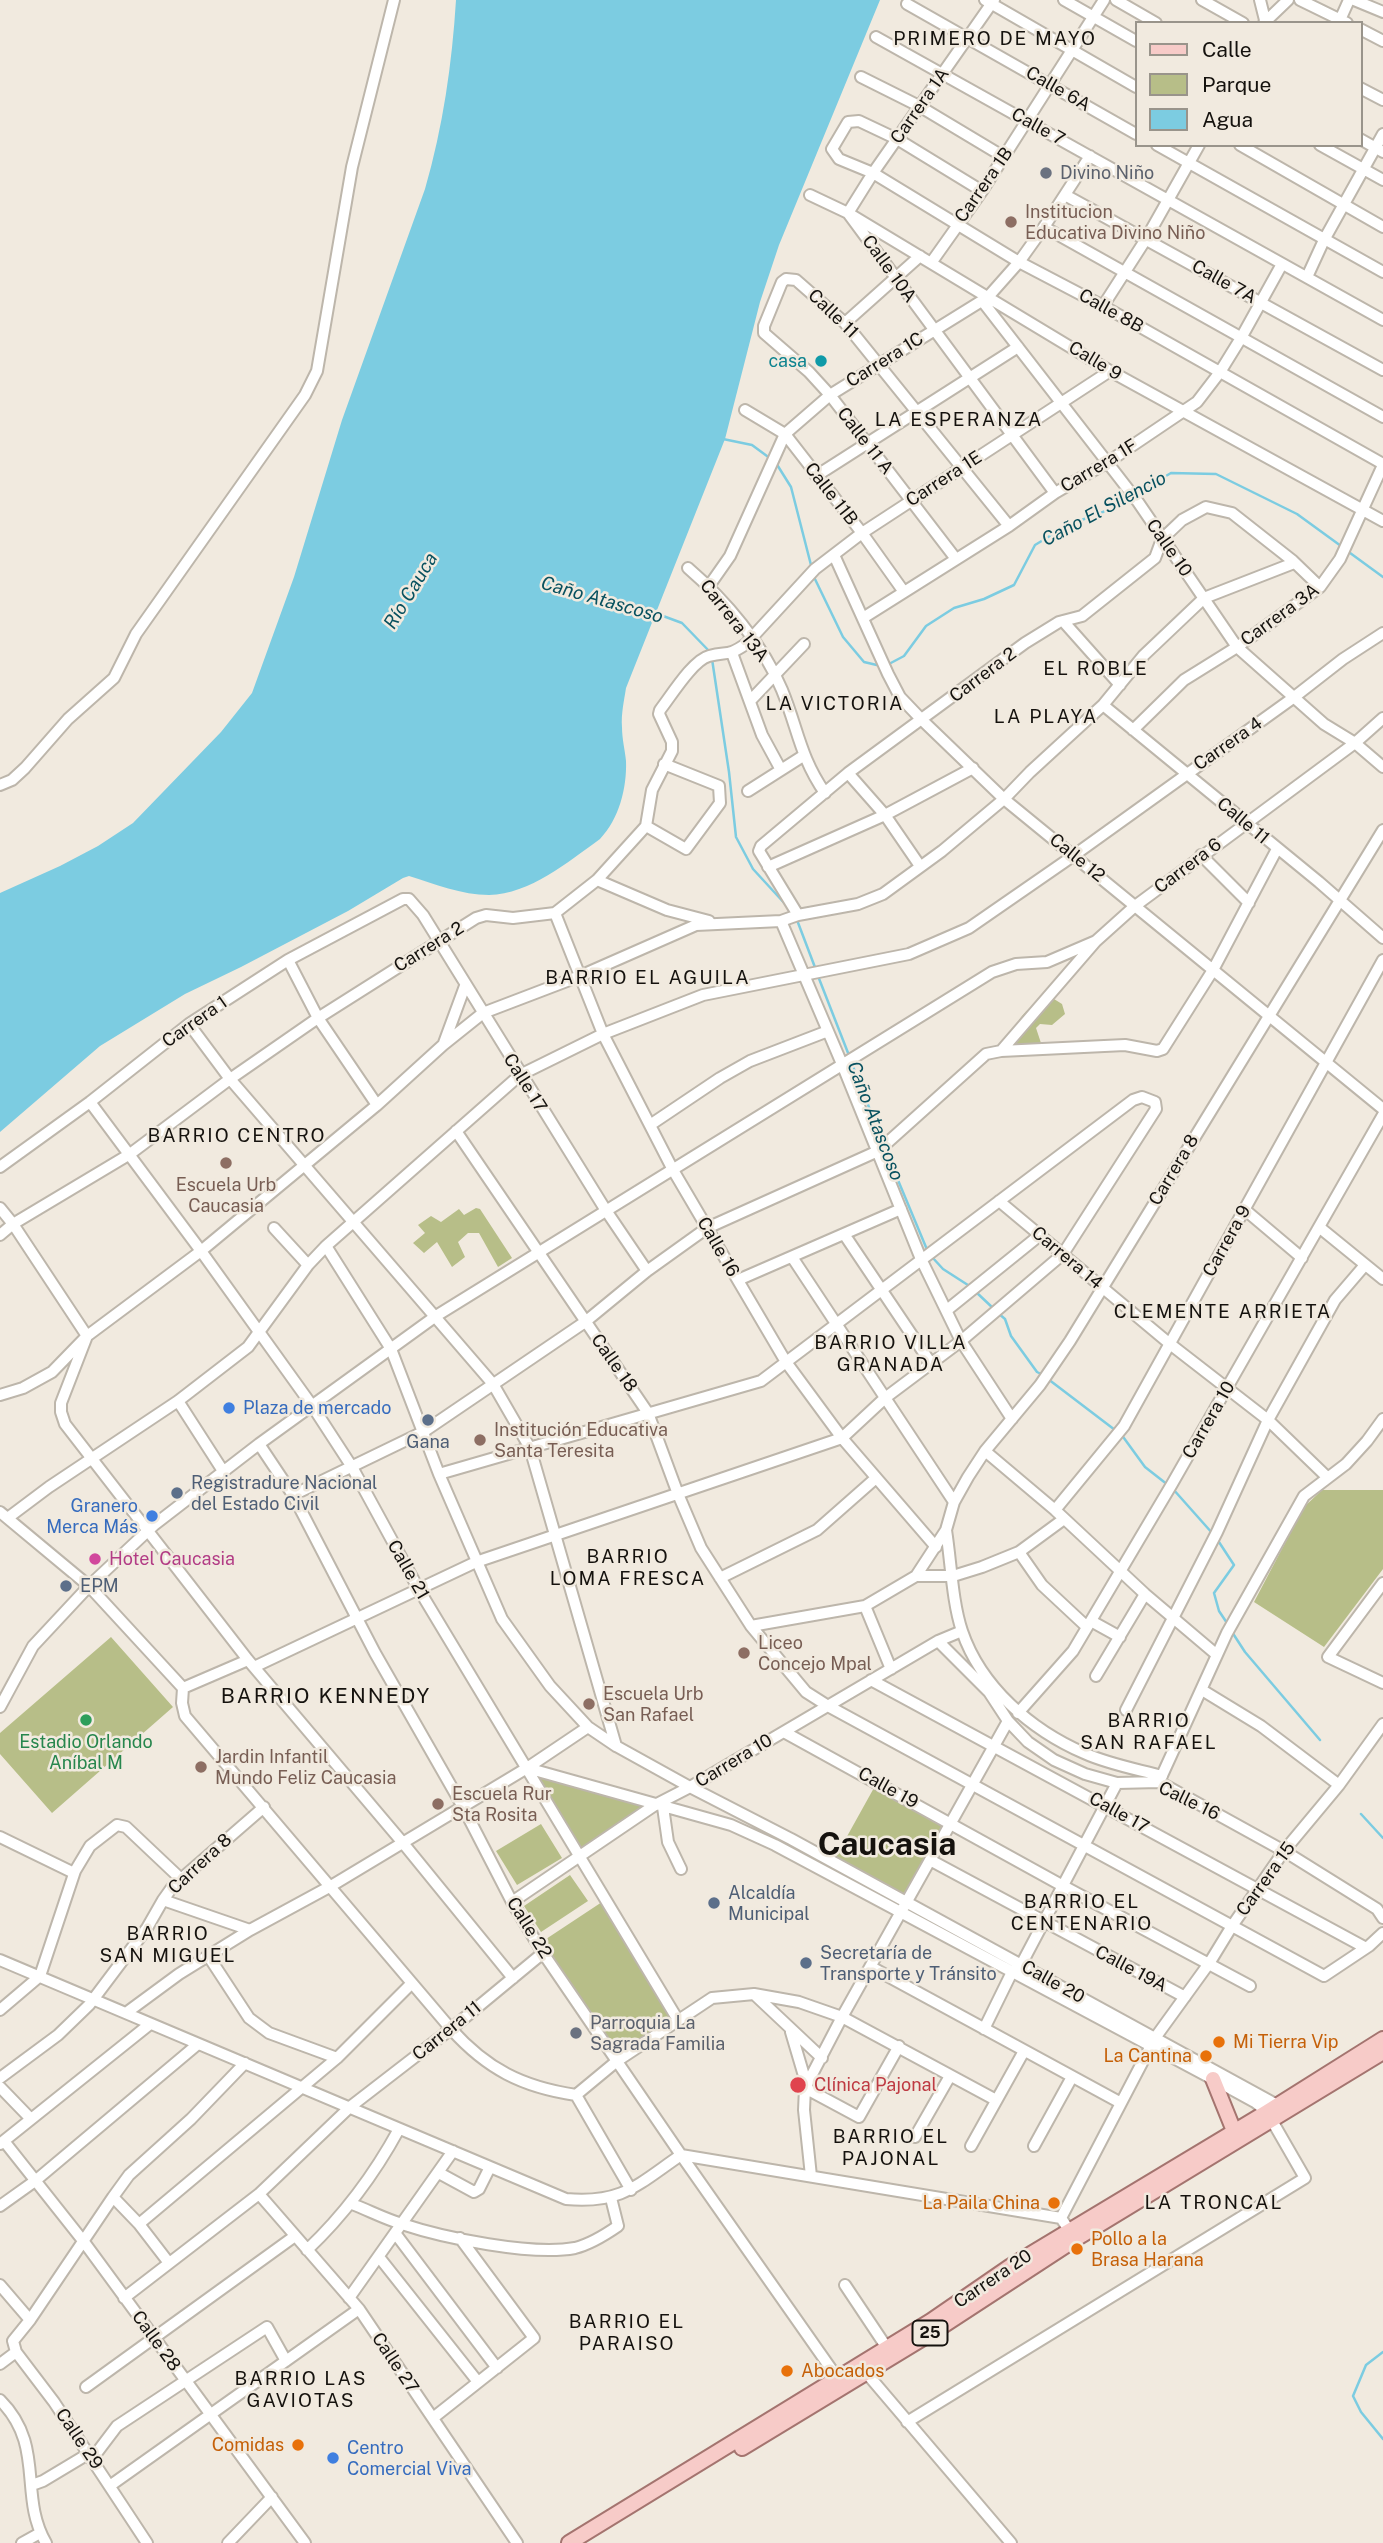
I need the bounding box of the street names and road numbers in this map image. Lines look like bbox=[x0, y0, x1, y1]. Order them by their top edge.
street label: Calle 6A bbox=[1022, 62, 1094, 116]
street label: Carrera 1A bbox=[886, 64, 954, 148]
street label: Calle 7 bbox=[1007, 104, 1069, 150]
street label: Carrera 1B bbox=[950, 143, 1018, 227]
street label: Calle 10A bbox=[857, 231, 921, 307]
street label: Calle 7A bbox=[1188, 255, 1260, 309]
street label: Calle 8B bbox=[1075, 284, 1147, 338]
street label: Calle 11 bbox=[803, 285, 863, 343]
street label: Carrera 1C bbox=[842, 328, 928, 392]
street label: Calle 9 bbox=[1064, 337, 1126, 385]
street label: Calle 11 A bbox=[832, 403, 898, 479]
street label: Carrera 1F bbox=[1057, 435, 1141, 497]
street label: Carrera 1E bbox=[902, 447, 986, 511]
street label: Calle 11B bbox=[800, 458, 862, 530]
street label: Calle 10 bbox=[1141, 515, 1197, 581]
street label: Carrera 13A bbox=[695, 575, 773, 667]
street label: Carrera 3A bbox=[1237, 579, 1323, 651]
street label: Carrera 2 bbox=[945, 643, 1021, 707]
street label: Carrera 4 bbox=[1190, 713, 1266, 775]
street label: Calle 11 bbox=[1212, 793, 1274, 849]
street label: Calle 12 bbox=[1045, 829, 1109, 887]
street label: Carrera 6 bbox=[1150, 834, 1226, 898]
street label: Carrera 2 bbox=[390, 917, 468, 977]
street label: Carrera 1 bbox=[158, 992, 232, 1052]
street label: Calle 17 bbox=[499, 1050, 551, 1116]
street label: Carrera 8 bbox=[1144, 1131, 1204, 1209]
street label: Carrera 9 bbox=[1198, 1201, 1256, 1281]
street label: Calle 16 bbox=[692, 1213, 744, 1281]
street label: Carrera 14 bbox=[1027, 1222, 1107, 1294]
street label: Calle 18 bbox=[586, 1330, 642, 1396]
street label: Carrera 10 bbox=[1178, 1377, 1240, 1463]
street label: Calle 21 bbox=[382, 1536, 434, 1604]
street label: Carrera 10 bbox=[692, 1730, 776, 1792]
street label: Calle 19 bbox=[854, 1763, 922, 1813]
street label: Calle 16 bbox=[1155, 1777, 1223, 1825]
street label: Calle 17 bbox=[1085, 1788, 1153, 1838]
street label: Carrera 8 bbox=[164, 1829, 236, 1899]
street label: Carrera 15 bbox=[1232, 1838, 1300, 1920]
street label: Calle 22 bbox=[502, 1893, 556, 1963]
street label: Calle 19A bbox=[1091, 1941, 1171, 1997]
street label: Calle 20 bbox=[1018, 1956, 1088, 2008]
street label: Carrera 11 bbox=[408, 1997, 486, 2065]
street label: Carrera 20 bbox=[950, 2245, 1036, 2313]
street label: Calle 28 bbox=[127, 2307, 185, 2375]
road number: 25 bbox=[912, 2320, 948, 2346]
street label: Calle 27 bbox=[367, 2329, 423, 2397]
street label: Calle 29 bbox=[51, 2404, 107, 2474]

